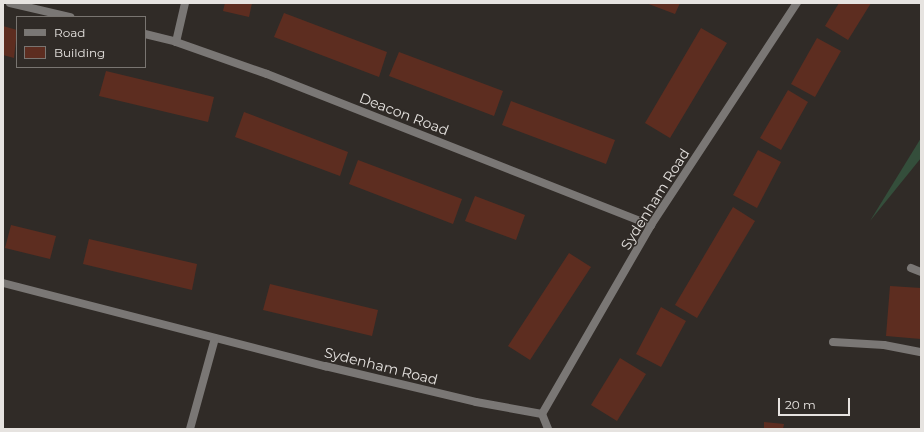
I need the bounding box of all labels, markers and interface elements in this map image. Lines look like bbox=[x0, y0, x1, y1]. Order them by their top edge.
legend bbox=[16, 16, 146, 68]
text: Road bbox=[54, 25, 85, 40]
text: Building bbox=[54, 45, 105, 60]
street label: Deacon Road bbox=[357, 89, 451, 139]
street label: Sydenham Road bbox=[617, 145, 693, 253]
street label: Sydenham Road bbox=[323, 344, 439, 388]
scale bar bbox=[780, 390, 852, 416]
text: 20 m bbox=[785, 397, 816, 412]

